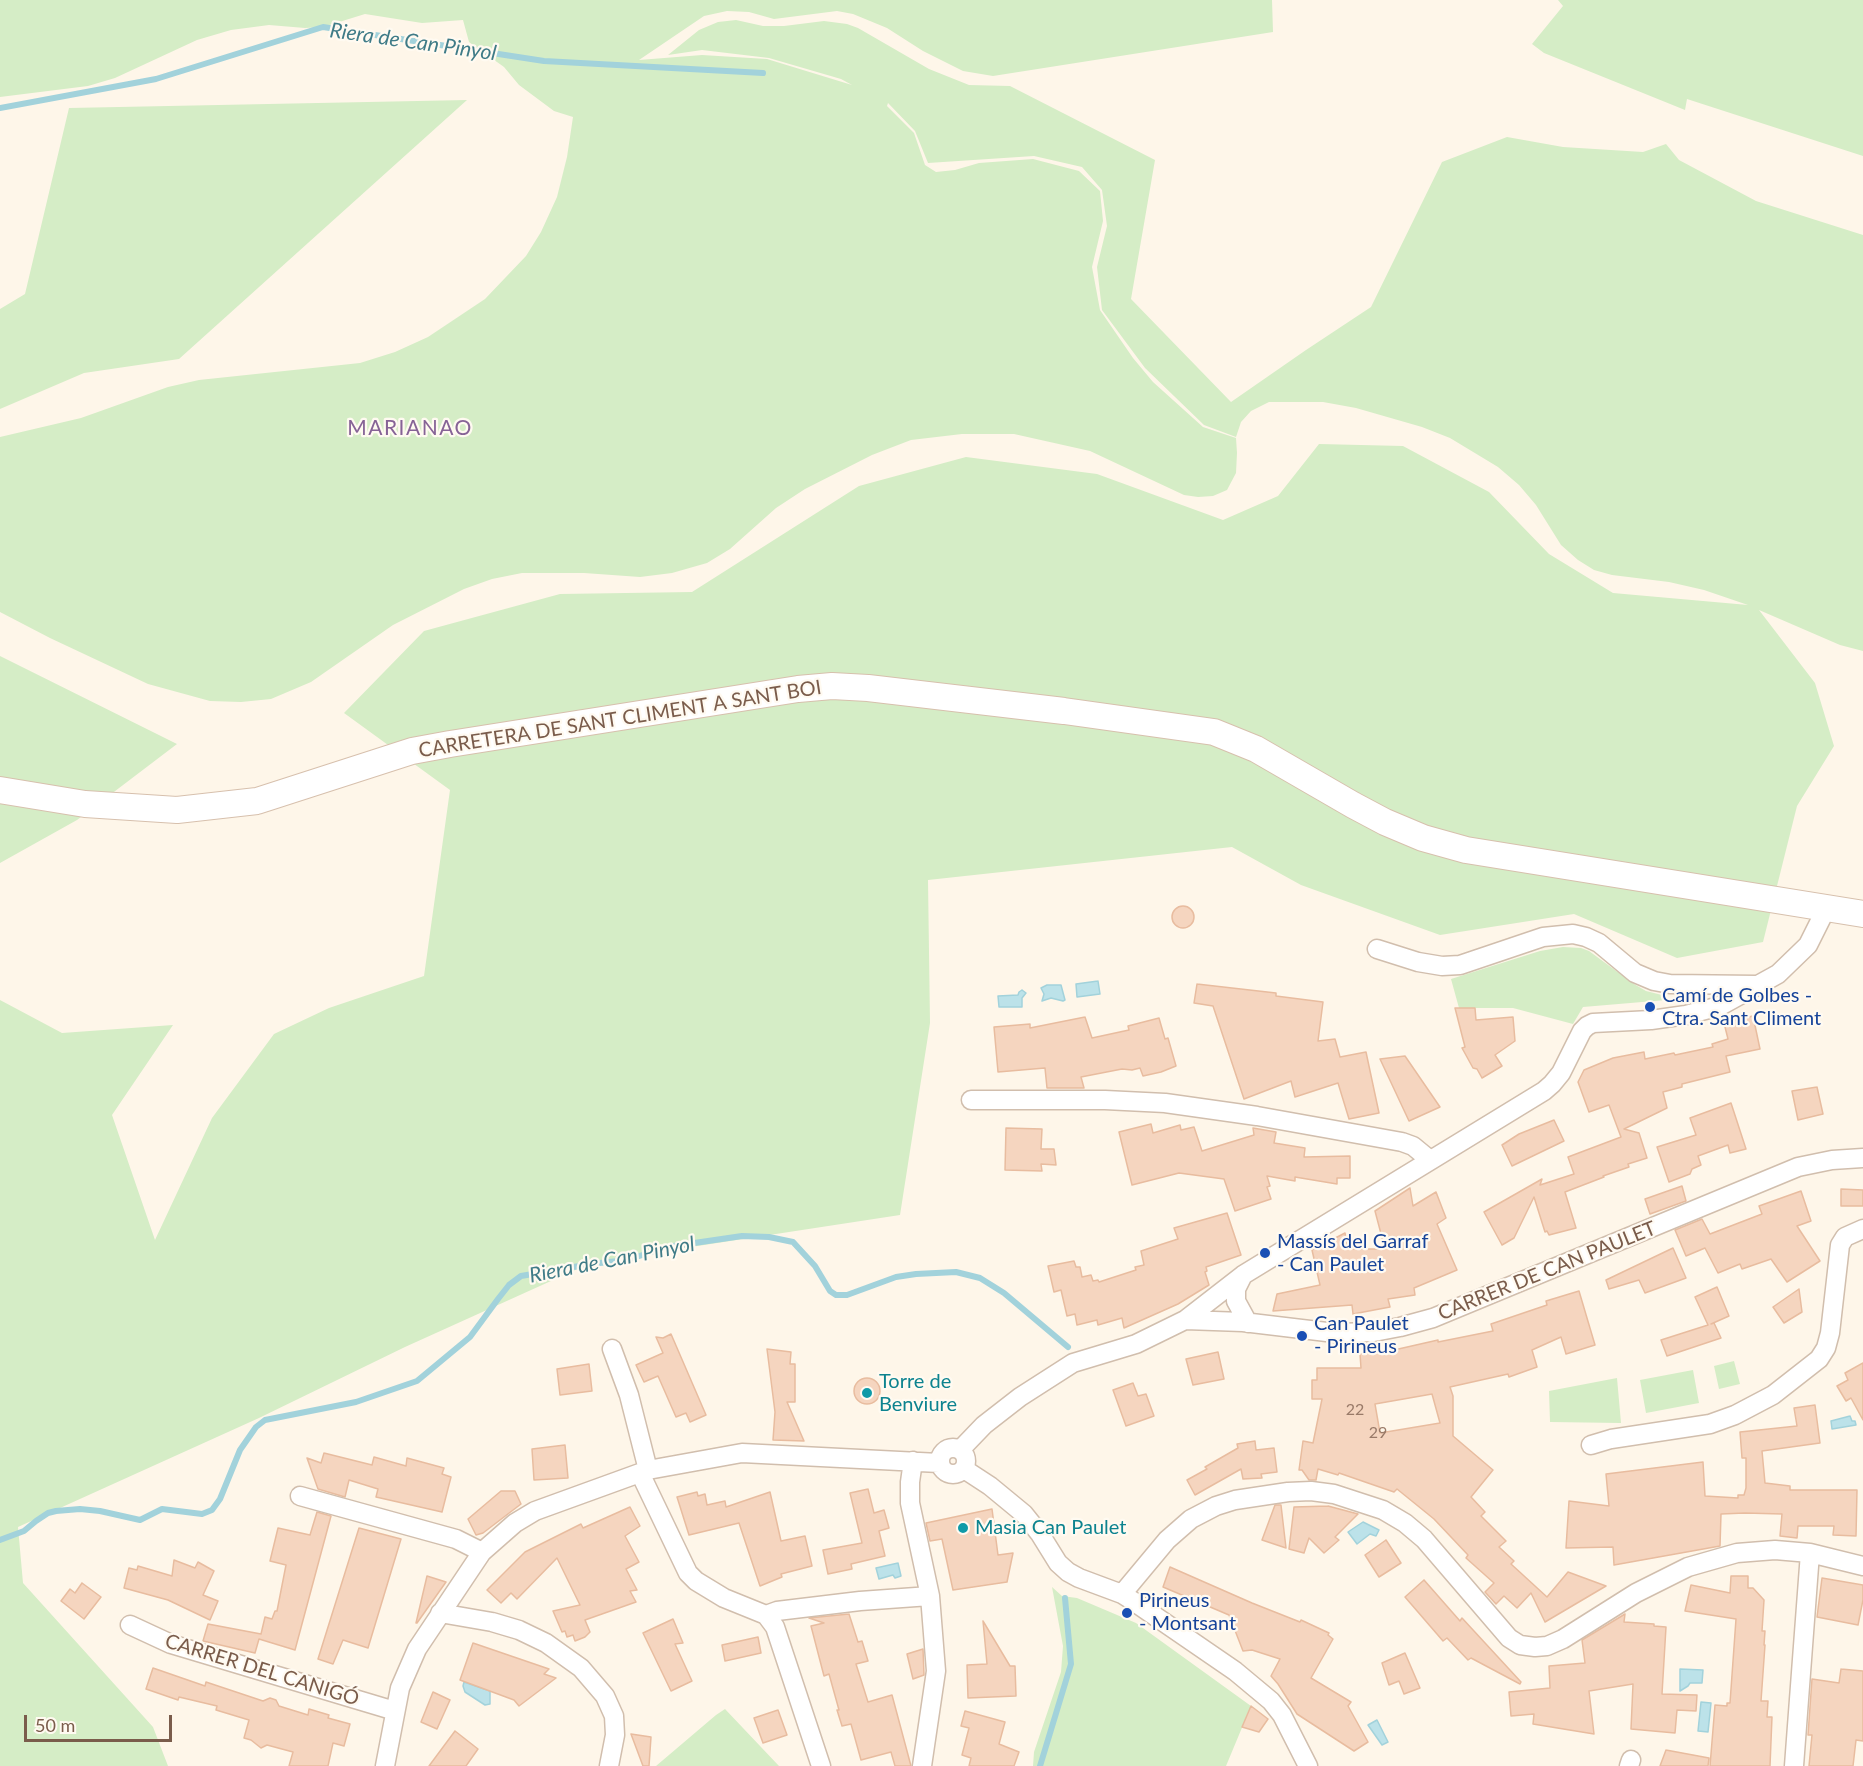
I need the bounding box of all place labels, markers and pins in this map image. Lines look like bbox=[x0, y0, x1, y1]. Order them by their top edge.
place label: Camí de Golbes - Ctra. Sant Climent bbox=[1662, 984, 1821, 1031]
marker: Camí de Golbes - Ctra. Sant Climent bbox=[1643, 1000, 1657, 1014]
place label: Massís del Garraf - Can Paulet bbox=[1277, 1230, 1428, 1277]
marker: Massís del Garraf - Can Paulet bbox=[1258, 1246, 1272, 1260]
place label: Can Paulet - Pirineus bbox=[1314, 1312, 1409, 1359]
marker: Can Paulet - Pirineus bbox=[1295, 1329, 1309, 1343]
place label: Torre de Benviure bbox=[879, 1370, 957, 1417]
marker: Torre de Benviure bbox=[860, 1386, 874, 1400]
place label: Masia Can Paulet bbox=[975, 1516, 1126, 1540]
marker: Masia Can Paulet bbox=[956, 1521, 970, 1535]
place label: Pirineus - Montsant bbox=[1139, 1589, 1236, 1636]
marker: Pirineus - Montsant bbox=[1120, 1606, 1134, 1620]

